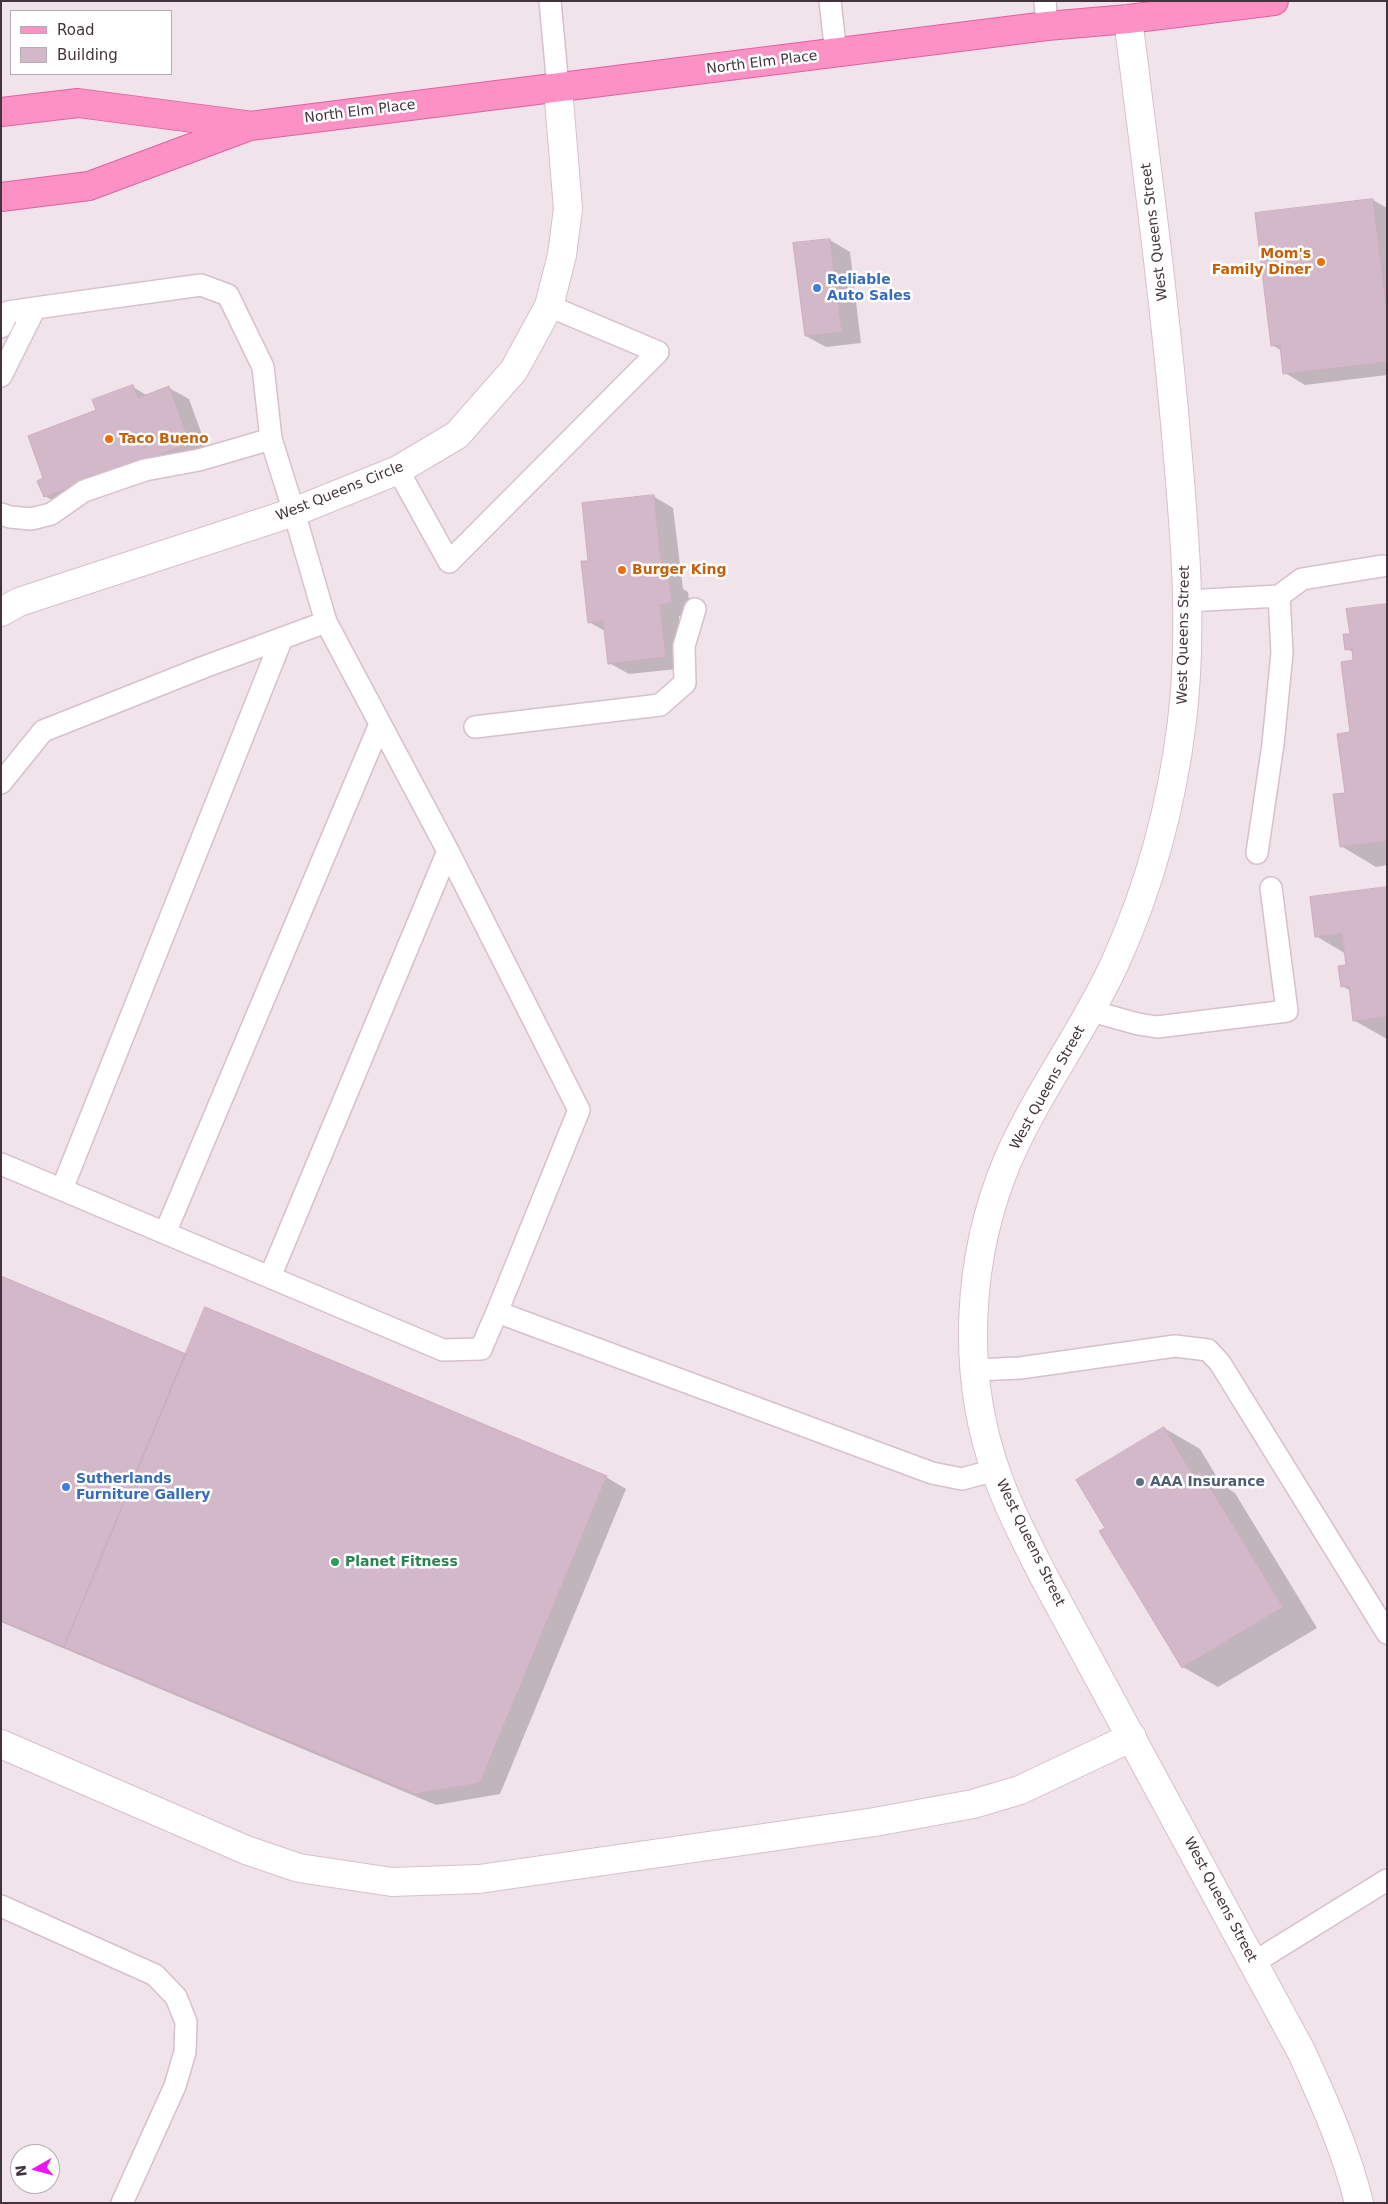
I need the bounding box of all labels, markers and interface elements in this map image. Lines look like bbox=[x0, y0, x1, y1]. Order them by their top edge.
legend bbox=[10, 10, 172, 75]
text: Road bbox=[57, 21, 95, 39]
text: Building bbox=[57, 46, 118, 64]
street label: North Elm Place bbox=[706, 48, 818, 78]
street label: North Elm Place bbox=[304, 97, 416, 127]
street label: West Queens Street bbox=[1138, 162, 1172, 302]
place label: Mom's Family Diner bbox=[1212, 246, 1311, 278]
marker: Mom's Family Diner bbox=[1315, 256, 1327, 268]
place label: Reliable Auto Sales bbox=[827, 272, 911, 304]
marker: Reliable Auto Sales bbox=[811, 282, 823, 294]
place label: Taco Bueno bbox=[119, 431, 209, 447]
marker: Taco Bueno bbox=[103, 433, 115, 445]
street label: West Queens Circle bbox=[274, 459, 406, 525]
place label: Burger King bbox=[632, 562, 726, 578]
marker: Burger King bbox=[616, 564, 628, 576]
street label: West Queens Street bbox=[1174, 565, 1194, 705]
street label: West Queens Street bbox=[1007, 1023, 1089, 1153]
place label: Sutherlands Furniture Gallery bbox=[76, 1471, 210, 1504]
place label: AAA Insurance bbox=[1150, 1474, 1265, 1490]
marker: AAA Insurance bbox=[1134, 1476, 1146, 1488]
street label: West Queens Street bbox=[992, 1477, 1068, 1609]
marker: Sutherlands Furniture Gallery bbox=[60, 1481, 72, 1493]
place label: Planet Fitness bbox=[345, 1554, 458, 1570]
marker: Planet Fitness bbox=[329, 1556, 341, 1568]
street label: West Queens Street bbox=[1180, 1835, 1260, 1965]
north arrow bbox=[10, 2144, 60, 2194]
text: N bbox=[12, 2164, 30, 2177]

